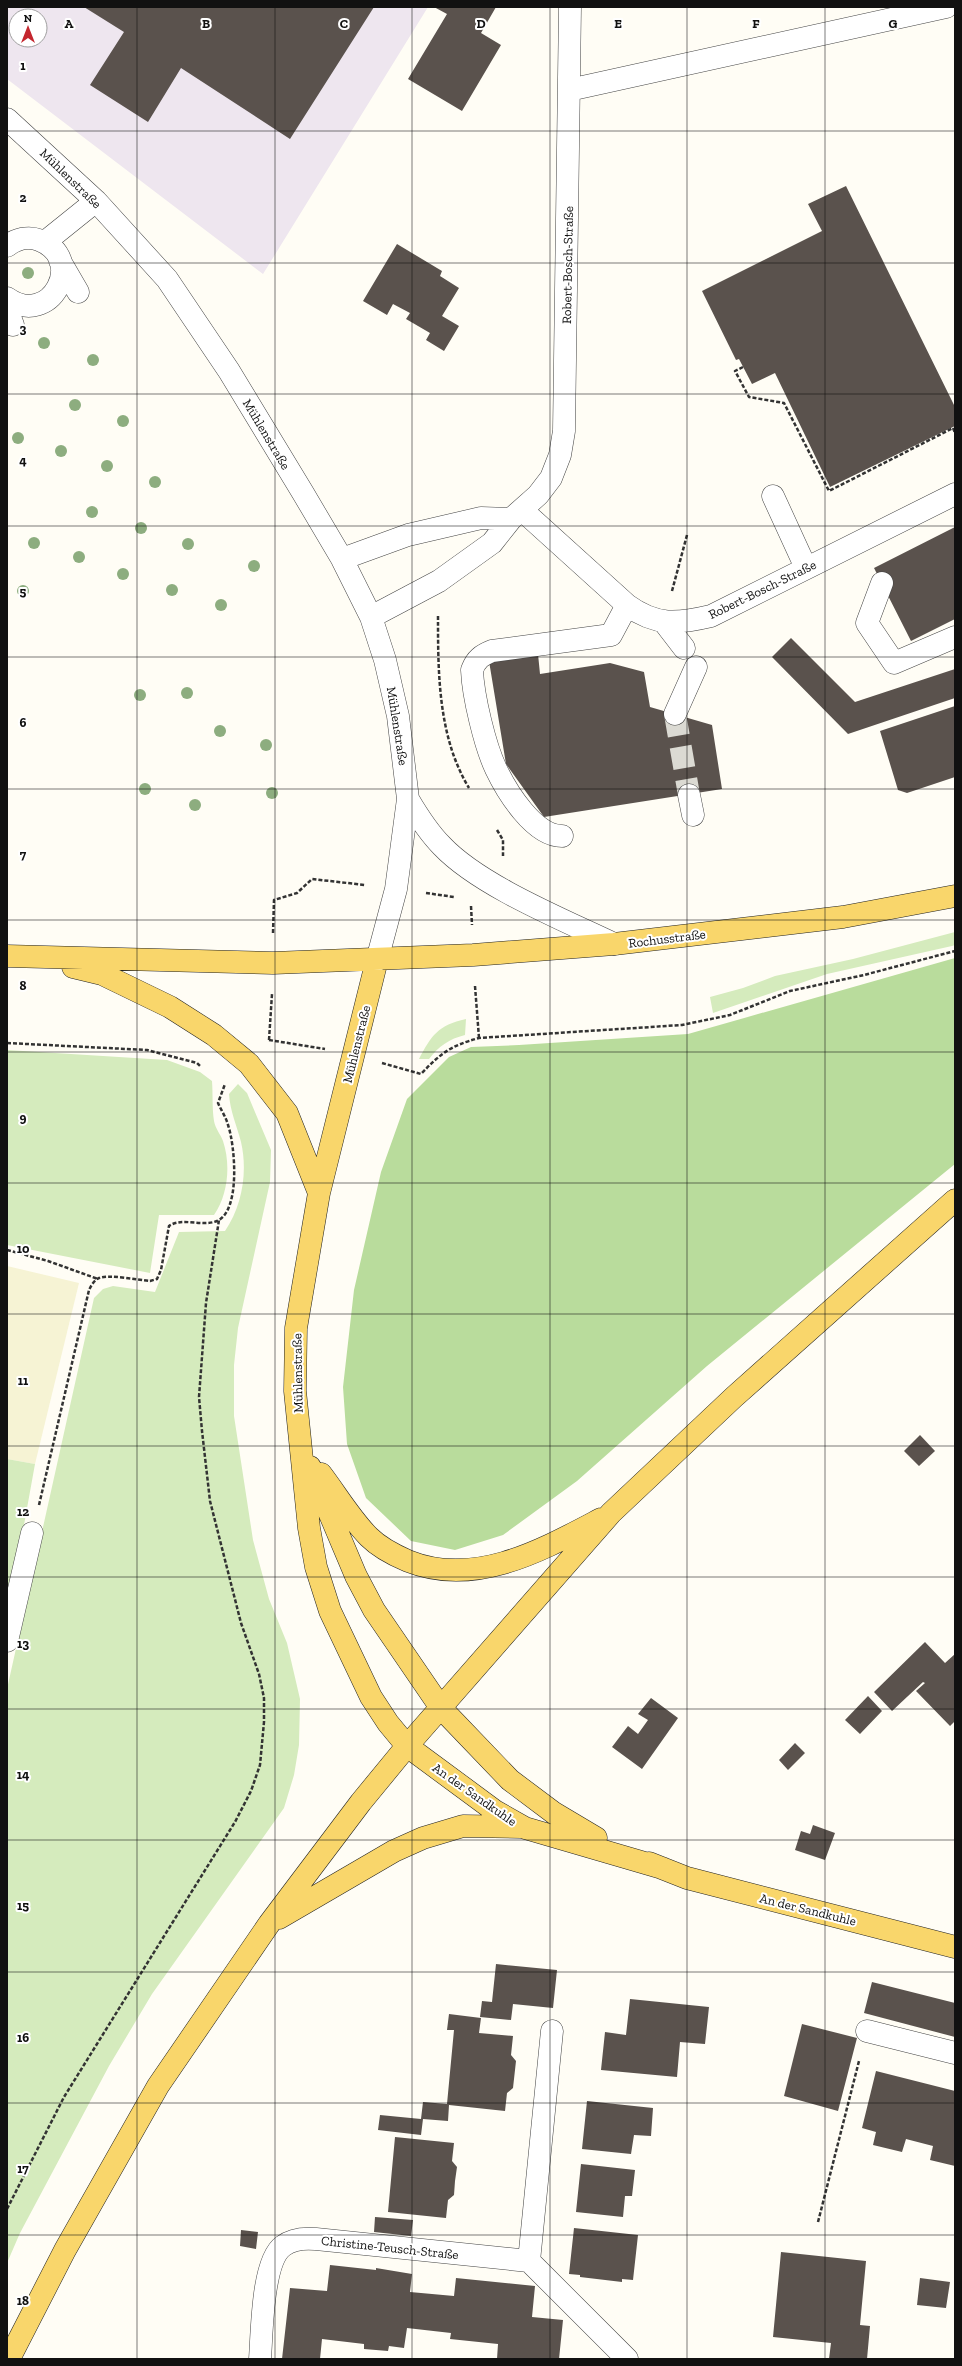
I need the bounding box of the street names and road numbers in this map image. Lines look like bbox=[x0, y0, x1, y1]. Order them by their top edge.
street label: Mühlenstraße bbox=[37, 145, 105, 211]
street label: Robert-Bosch-Straße bbox=[559, 206, 576, 324]
street label: Mühlenstraße bbox=[240, 396, 294, 472]
street label: Robert-Bosch-Straße bbox=[706, 557, 819, 622]
street label: Mühlenstraße bbox=[384, 686, 411, 767]
street label: Rochusstraße bbox=[628, 926, 707, 951]
street label: Mühlenstraße bbox=[340, 1004, 373, 1085]
street label: Mühlenstraße bbox=[289, 1333, 306, 1413]
street label: An der Sandkuhle bbox=[430, 1760, 520, 1829]
street label: An der Sandkuhle bbox=[758, 1890, 858, 1929]
street label: Christine-Teusch-Straße bbox=[320, 2233, 459, 2262]

